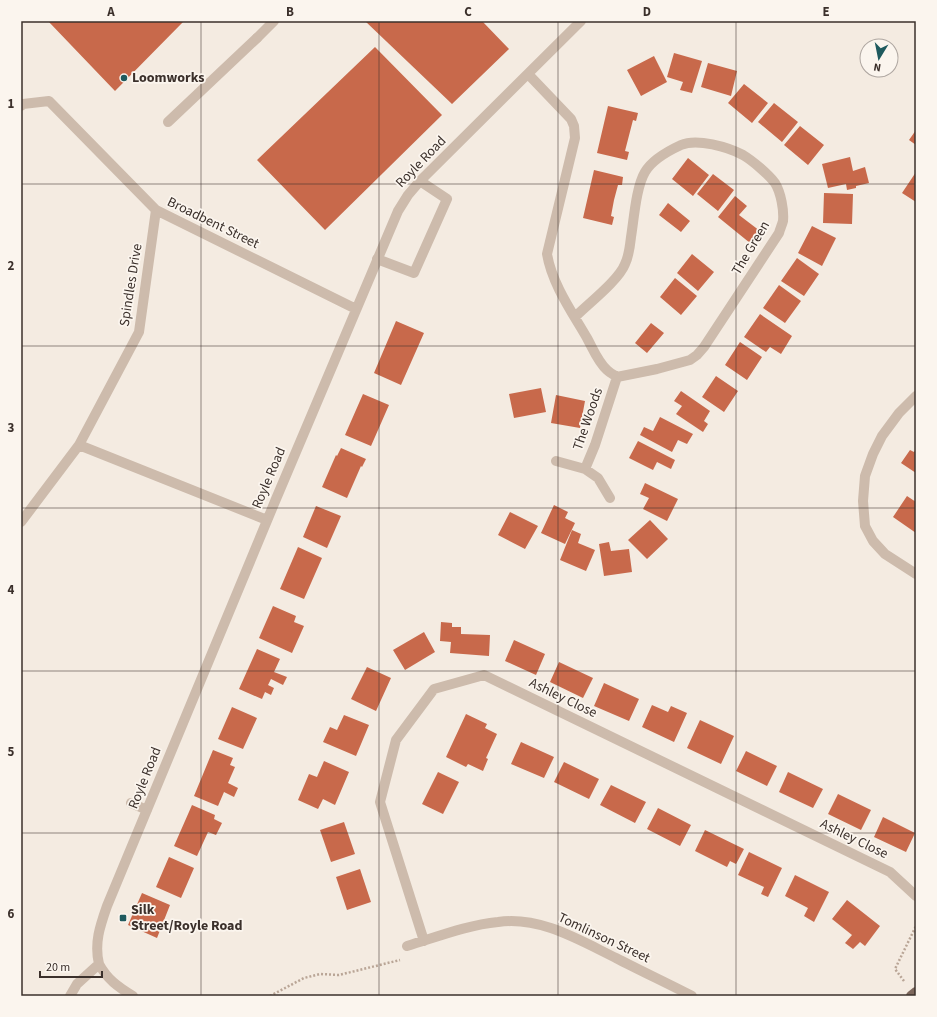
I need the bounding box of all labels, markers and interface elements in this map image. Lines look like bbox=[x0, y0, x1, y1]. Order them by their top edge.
text: A bbox=[106, 3, 115, 21]
text: B bbox=[286, 3, 294, 21]
text: C bbox=[464, 3, 472, 21]
text: D bbox=[643, 3, 651, 21]
text: E bbox=[822, 3, 830, 21]
north arrow bbox=[859, 38, 899, 78]
text: N bbox=[872, 59, 882, 75]
place label: Loomworks bbox=[132, 68, 205, 88]
marker: Loomworks bbox=[119, 73, 129, 83]
text: 1 bbox=[8, 95, 15, 113]
street label: Royle Road bbox=[391, 132, 451, 192]
street label: Broadbent Street bbox=[164, 192, 263, 254]
street label: The Green bbox=[727, 217, 775, 279]
street label: Spindles Drive bbox=[115, 242, 147, 328]
text: 2 bbox=[8, 257, 15, 275]
street label: The Woods bbox=[568, 385, 608, 453]
text: 3 bbox=[8, 419, 15, 437]
street label: Royle Road bbox=[247, 444, 291, 512]
text: 4 bbox=[8, 581, 15, 599]
street label: Ashley Close bbox=[526, 673, 600, 723]
text: 5 bbox=[8, 743, 15, 761]
street label: Royle Road bbox=[124, 744, 166, 812]
street label: Ashley Close bbox=[817, 814, 891, 864]
place label: Silk Street/Royle Road bbox=[131, 900, 243, 936]
text: 6 bbox=[8, 905, 15, 923]
street label: Tomlinson Street bbox=[555, 908, 654, 968]
marker: Silk Street/Royle Road bbox=[118, 913, 128, 923]
scale bar bbox=[40, 953, 102, 979]
text: 20 m bbox=[46, 959, 70, 976]

